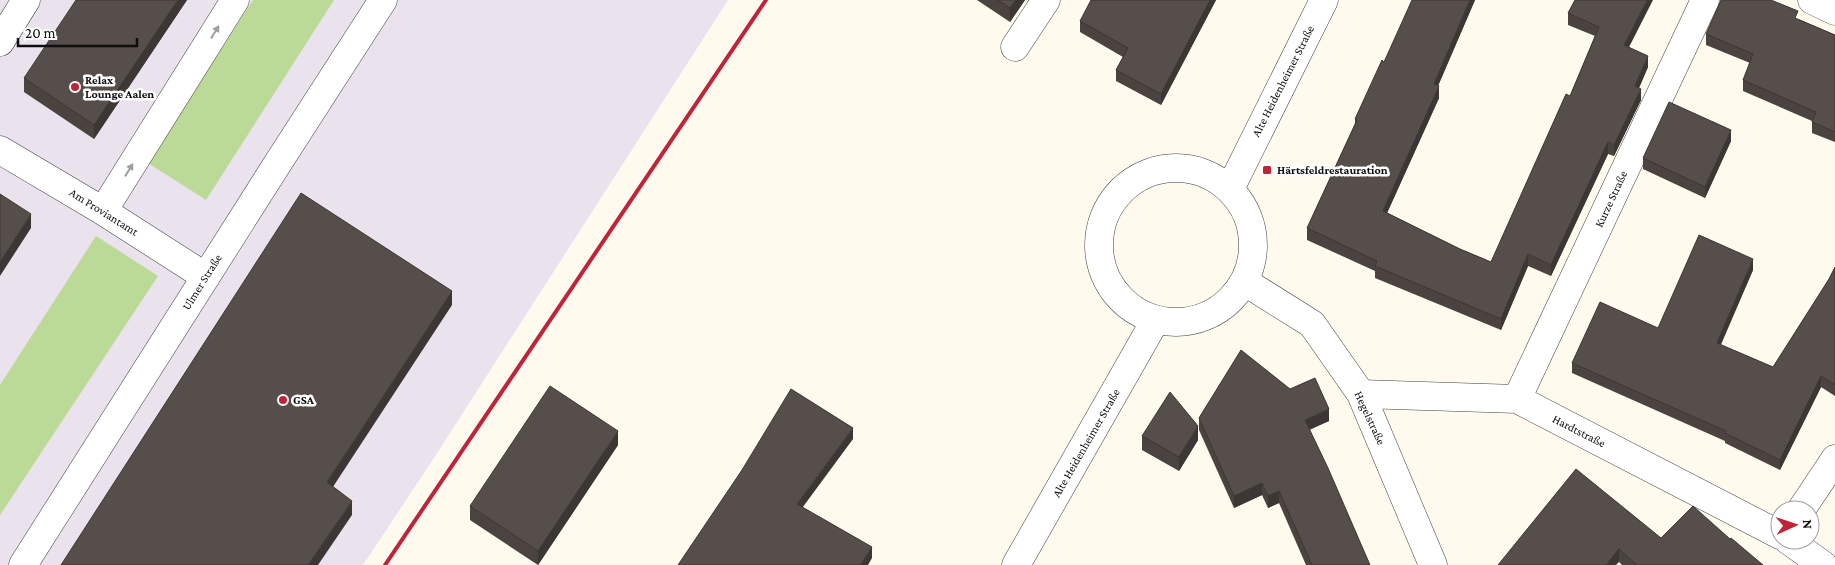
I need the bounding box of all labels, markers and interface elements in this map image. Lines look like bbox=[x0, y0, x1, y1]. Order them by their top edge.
scale bar bbox=[18, 15, 136, 47]
street label: Alte Heidenheimer Straße bbox=[1249, 23, 1317, 139]
text: 20 m bbox=[25, 25, 56, 41]
one-way arrow bbox=[211, 26, 220, 39]
place label: Relax Lounge Aalen bbox=[85, 73, 154, 101]
marker: Relax Lounge Aalen bbox=[69, 81, 81, 93]
one-way arrow bbox=[124, 163, 134, 176]
place label: Härtsfeldrestauration bbox=[1277, 163, 1388, 177]
marker: Härtsfeldrestauration bbox=[1261, 164, 1273, 176]
street label: Kurze Straße bbox=[1592, 168, 1630, 230]
street label: Am Proviantamt bbox=[67, 185, 142, 239]
street label: Ulmer Straße bbox=[179, 251, 225, 313]
street label: Alte Heidenheimer Straße bbox=[1049, 386, 1123, 500]
street label: Hegelstraße bbox=[1351, 389, 1389, 447]
place label: GSA bbox=[293, 393, 315, 407]
marker: GSA bbox=[277, 394, 289, 406]
street label: Hardtstraße bbox=[1550, 412, 1608, 450]
north arrow bbox=[1770, 500, 1820, 550]
text: N bbox=[1800, 519, 1816, 530]

